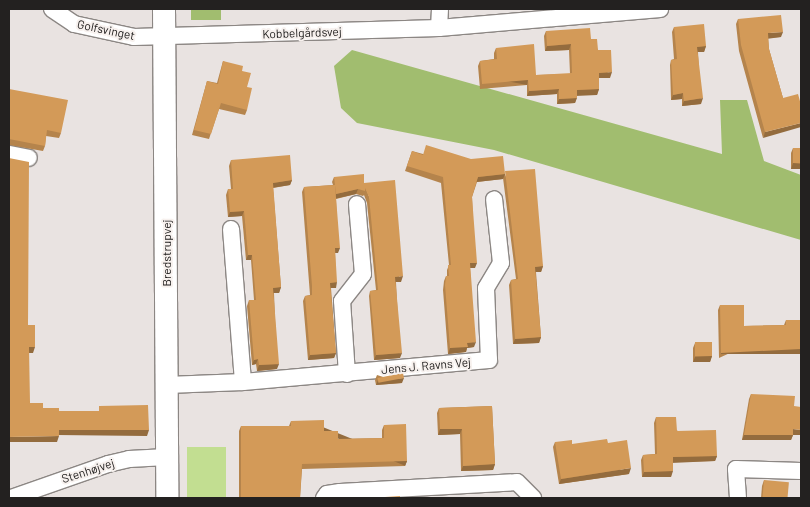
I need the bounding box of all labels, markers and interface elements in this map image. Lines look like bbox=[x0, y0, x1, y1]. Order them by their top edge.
street label: Golfsvinget bbox=[76, 17, 136, 43]
street label: Kobbelgårdsvej bbox=[262, 24, 342, 42]
street label: Bredstrupvej bbox=[160, 219, 174, 287]
street label: Jens J. Ravns Vej bbox=[381, 355, 471, 377]
street label: Stenhøjvej bbox=[60, 456, 116, 486]

